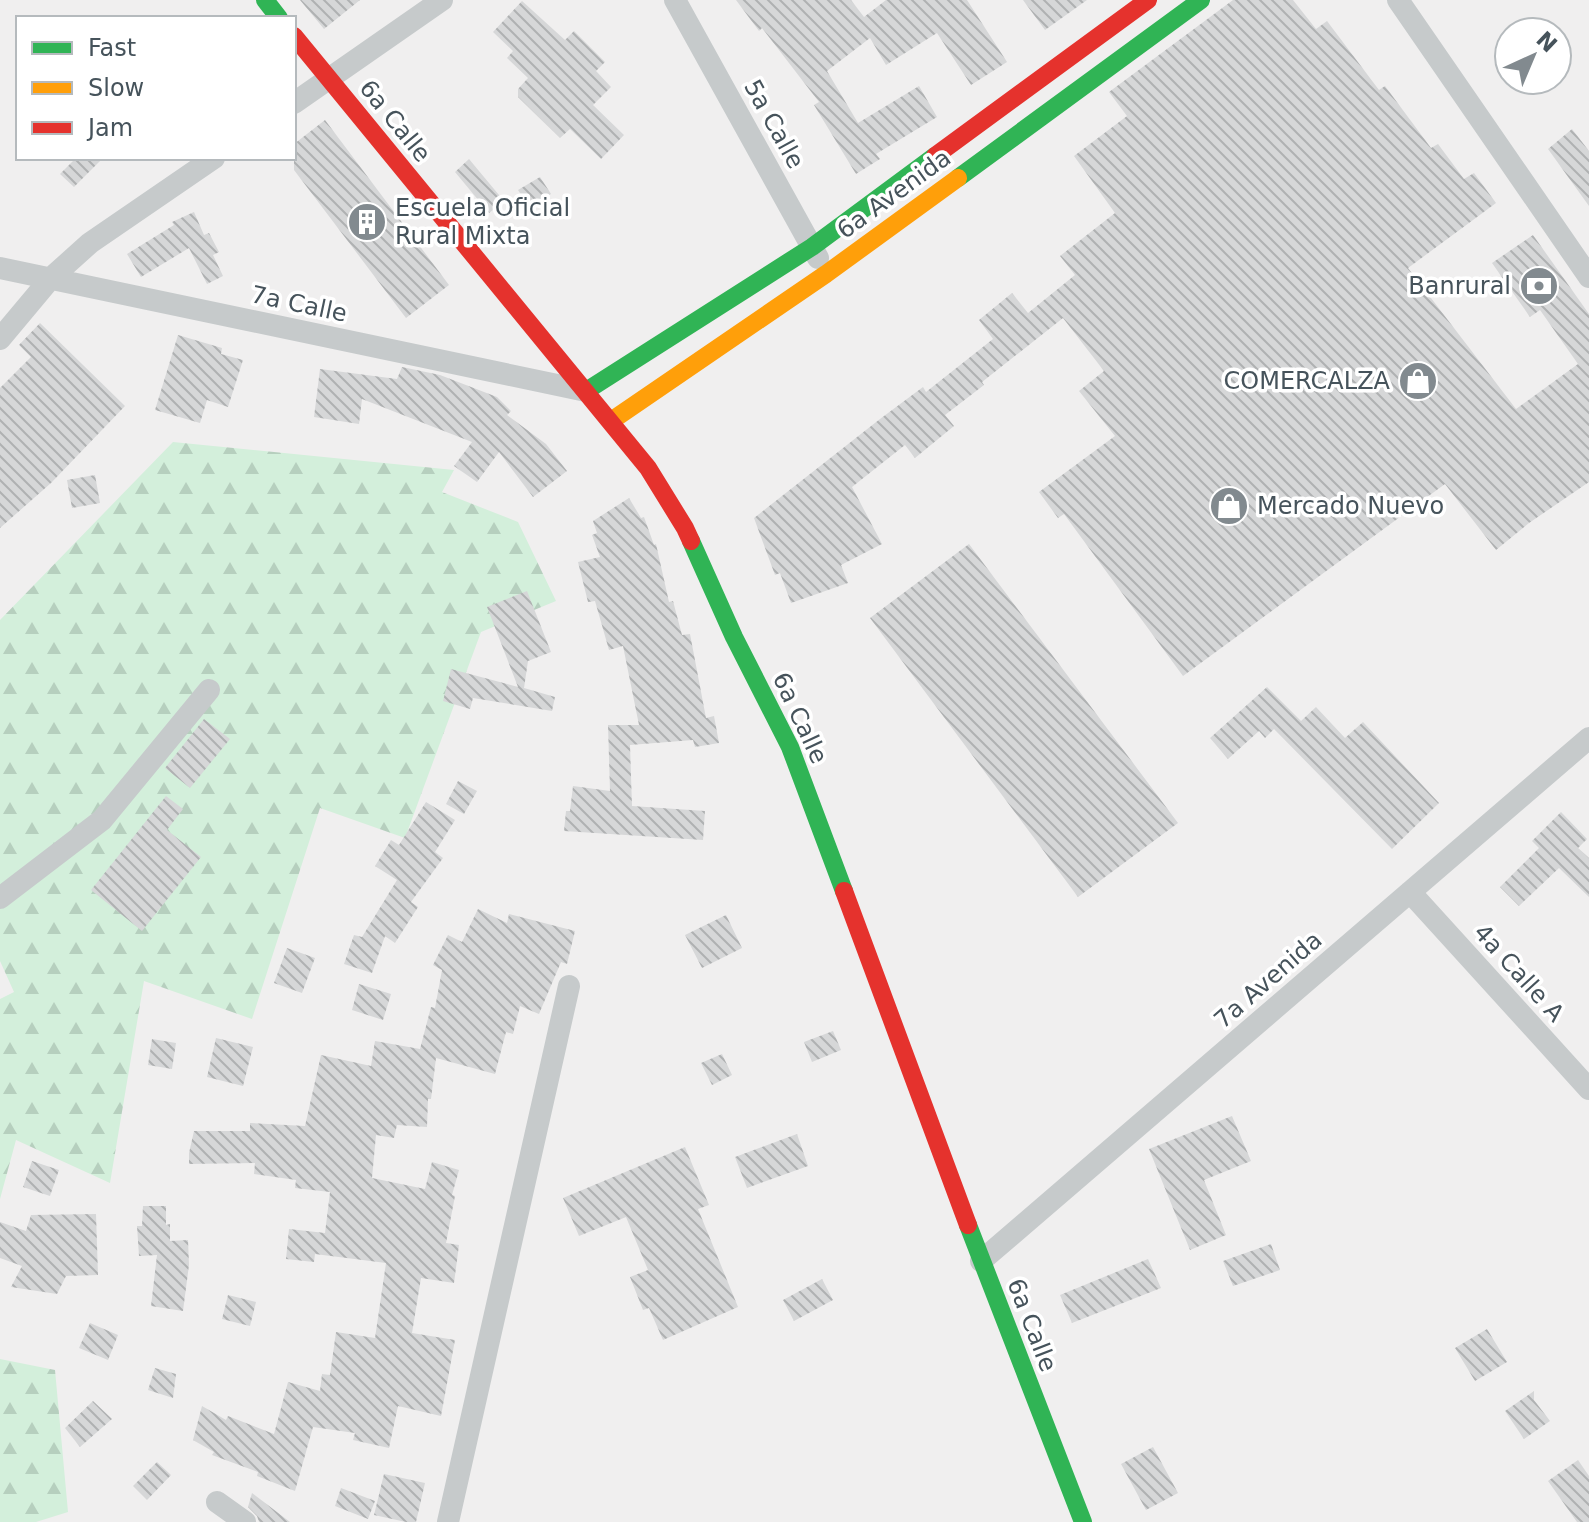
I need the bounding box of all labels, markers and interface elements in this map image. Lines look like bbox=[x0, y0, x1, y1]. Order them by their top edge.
legend bbox=[16, 16, 296, 160]
north arrow bbox=[1493, 16, 1573, 96]
text: N bbox=[1531, 27, 1562, 57]
text: Fast bbox=[88, 34, 136, 62]
text: Slow bbox=[88, 74, 144, 102]
street label: 6a Calle bbox=[354, 74, 436, 168]
street label: 5a Calle bbox=[738, 75, 810, 173]
text: Jam bbox=[86, 114, 133, 142]
street label: 6a Avenida bbox=[832, 143, 956, 245]
place label: Escuela Oficial Rural Mixta bbox=[395, 194, 570, 250]
building icon: Escuela Oficial Rural Mixta bbox=[346, 201, 388, 243]
bank icon: Banrural bbox=[1518, 265, 1560, 307]
place label: Banrural bbox=[1408, 272, 1511, 300]
street label: 7a Calle bbox=[249, 280, 349, 328]
shop icon: COMERCALZA bbox=[1397, 360, 1439, 402]
place label: COMERCALZA bbox=[1224, 367, 1391, 395]
shop icon: Mercado Nuevo bbox=[1208, 485, 1250, 527]
place label: Mercado Nuevo bbox=[1257, 492, 1444, 520]
street label: 6a Calle bbox=[767, 668, 833, 768]
street label: 4a Calle A bbox=[1468, 919, 1570, 1028]
street label: 7a Avenida bbox=[1208, 926, 1328, 1034]
street label: 6a Calle bbox=[1002, 1275, 1062, 1375]

